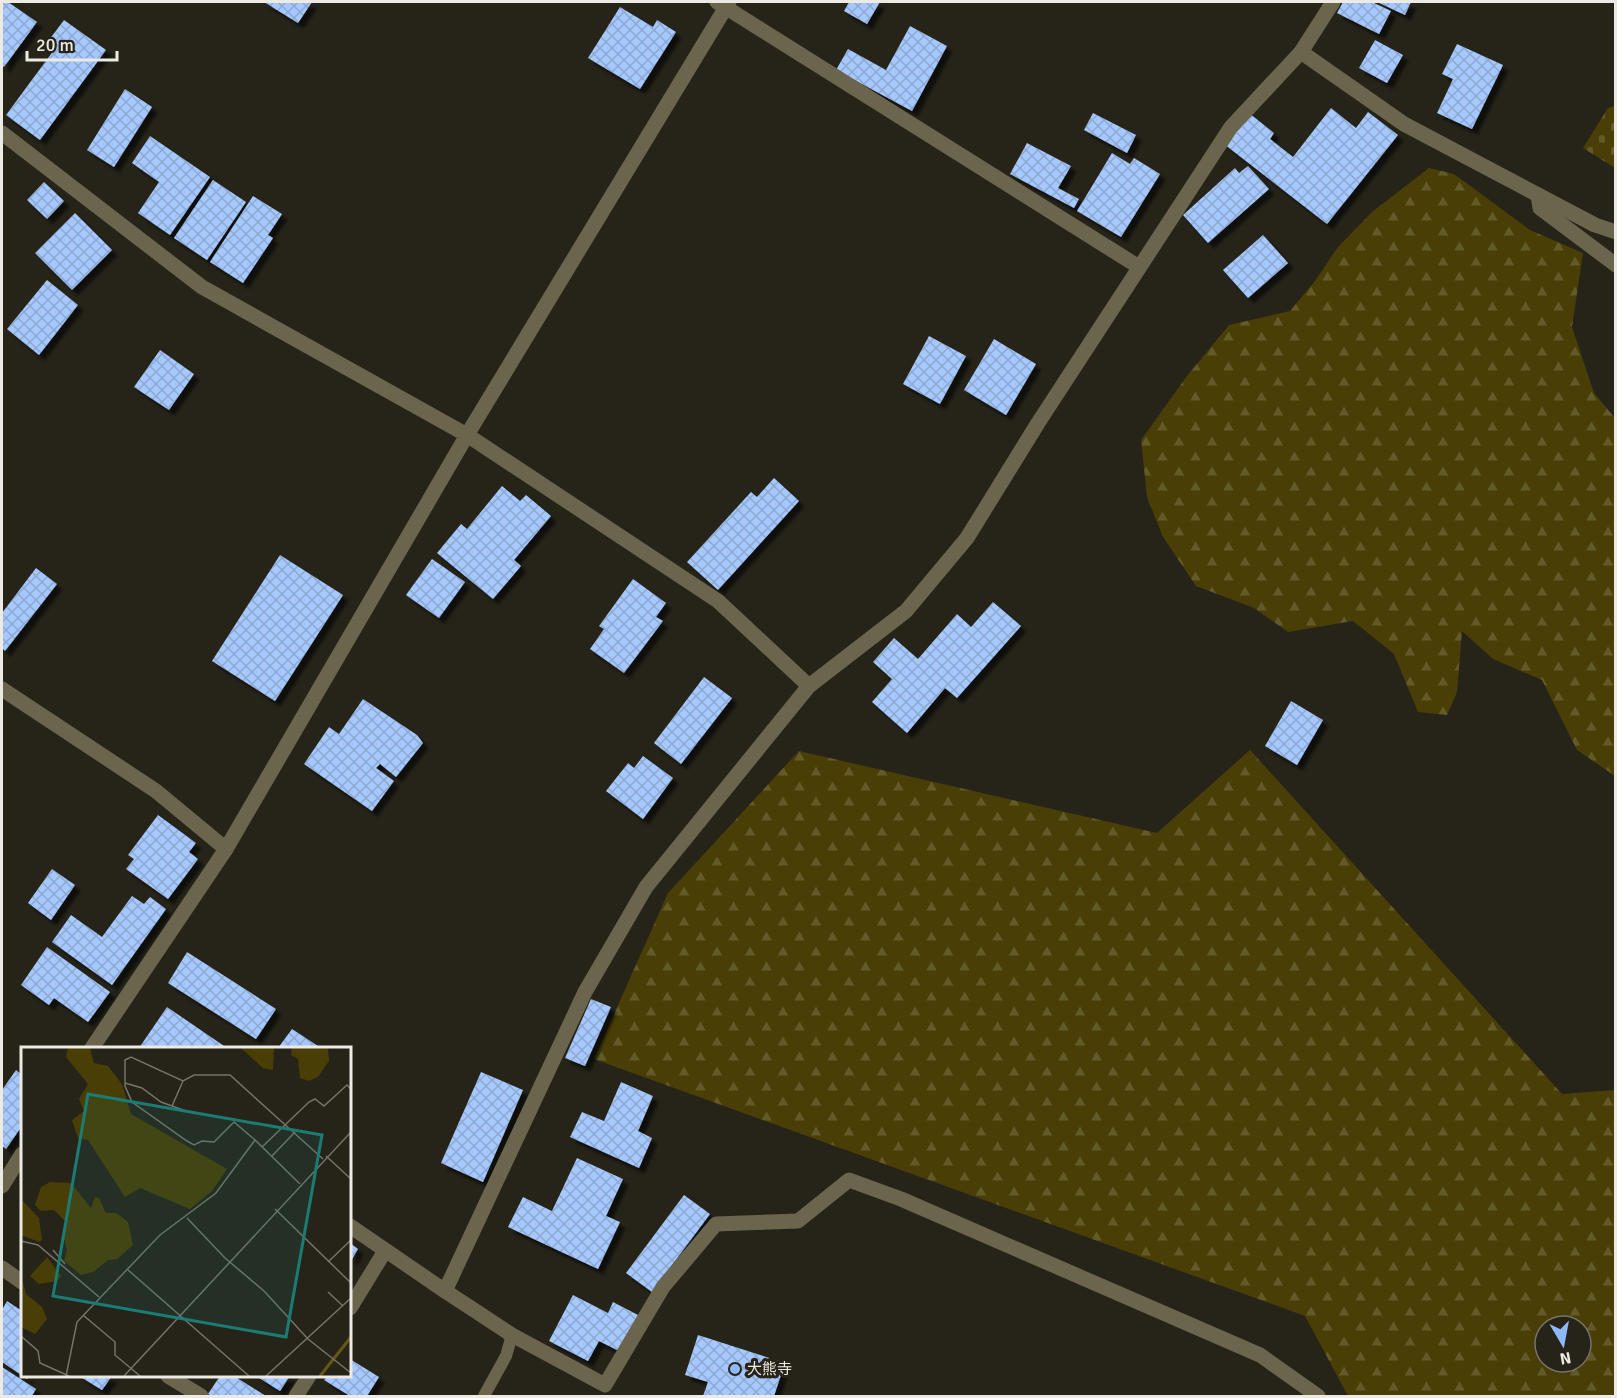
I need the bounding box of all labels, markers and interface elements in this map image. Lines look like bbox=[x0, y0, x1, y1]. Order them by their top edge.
scale bar bbox=[27, 24, 117, 62]
text: 20 m bbox=[36, 34, 74, 56]
inset map bbox=[21, 1047, 351, 1377]
north arrow bbox=[1533, 1314, 1593, 1374]
text: N bbox=[1558, 1347, 1573, 1369]
place label: 大熊寺 bbox=[747, 1360, 792, 1378]
marker: 大熊寺 bbox=[728, 1362, 742, 1376]

